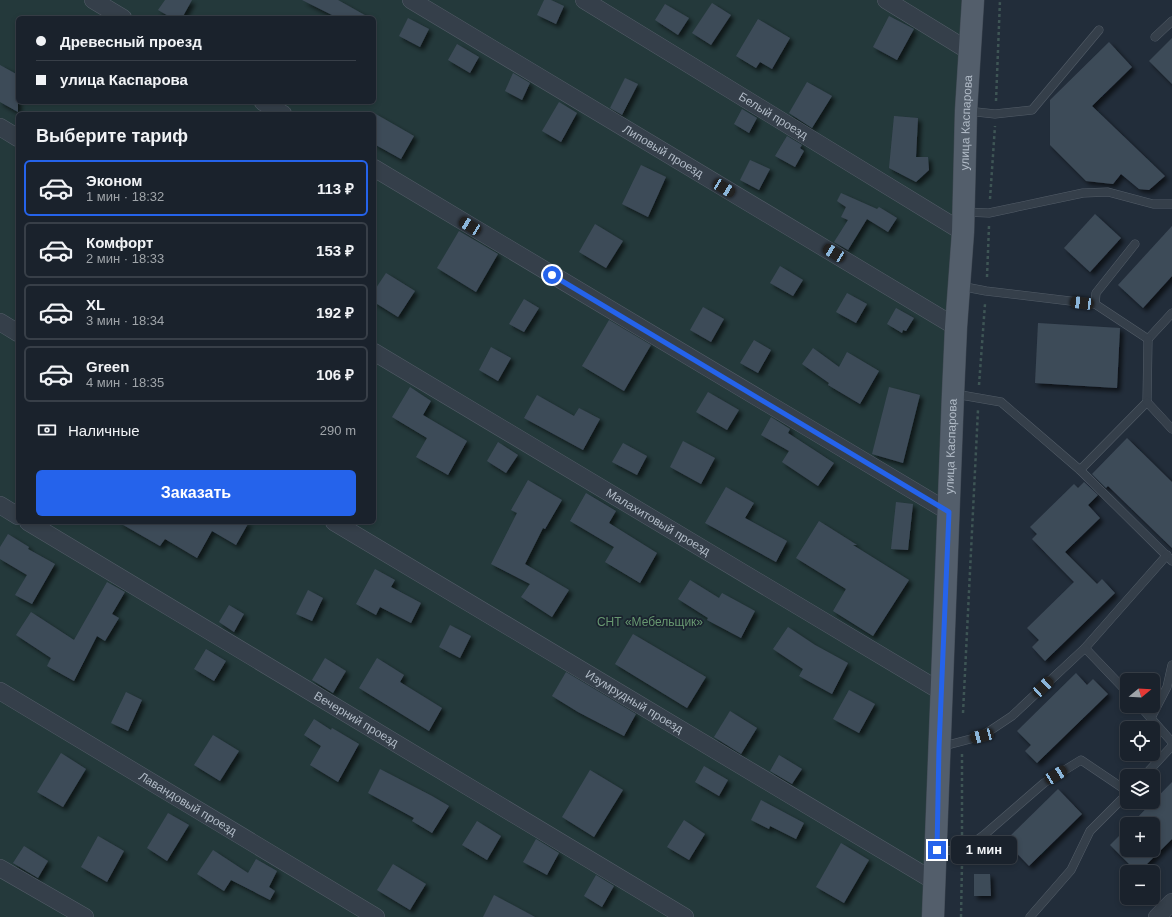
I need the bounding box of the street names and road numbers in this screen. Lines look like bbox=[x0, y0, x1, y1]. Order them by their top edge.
street label: улица Каспарова bbox=[958, 74, 975, 171]
street label: Белый проезд bbox=[736, 89, 810, 142]
street label: Липовый проезд bbox=[620, 122, 706, 181]
street label: улица Каспарова bbox=[942, 398, 960, 494]
street label: Малахитовый проезд bbox=[603, 485, 713, 559]
street label: Изумрудный проезд bbox=[583, 667, 686, 736]
street label: Вечерний проезд bbox=[312, 689, 401, 750]
street label: Лавандовый проезд bbox=[136, 769, 239, 839]

